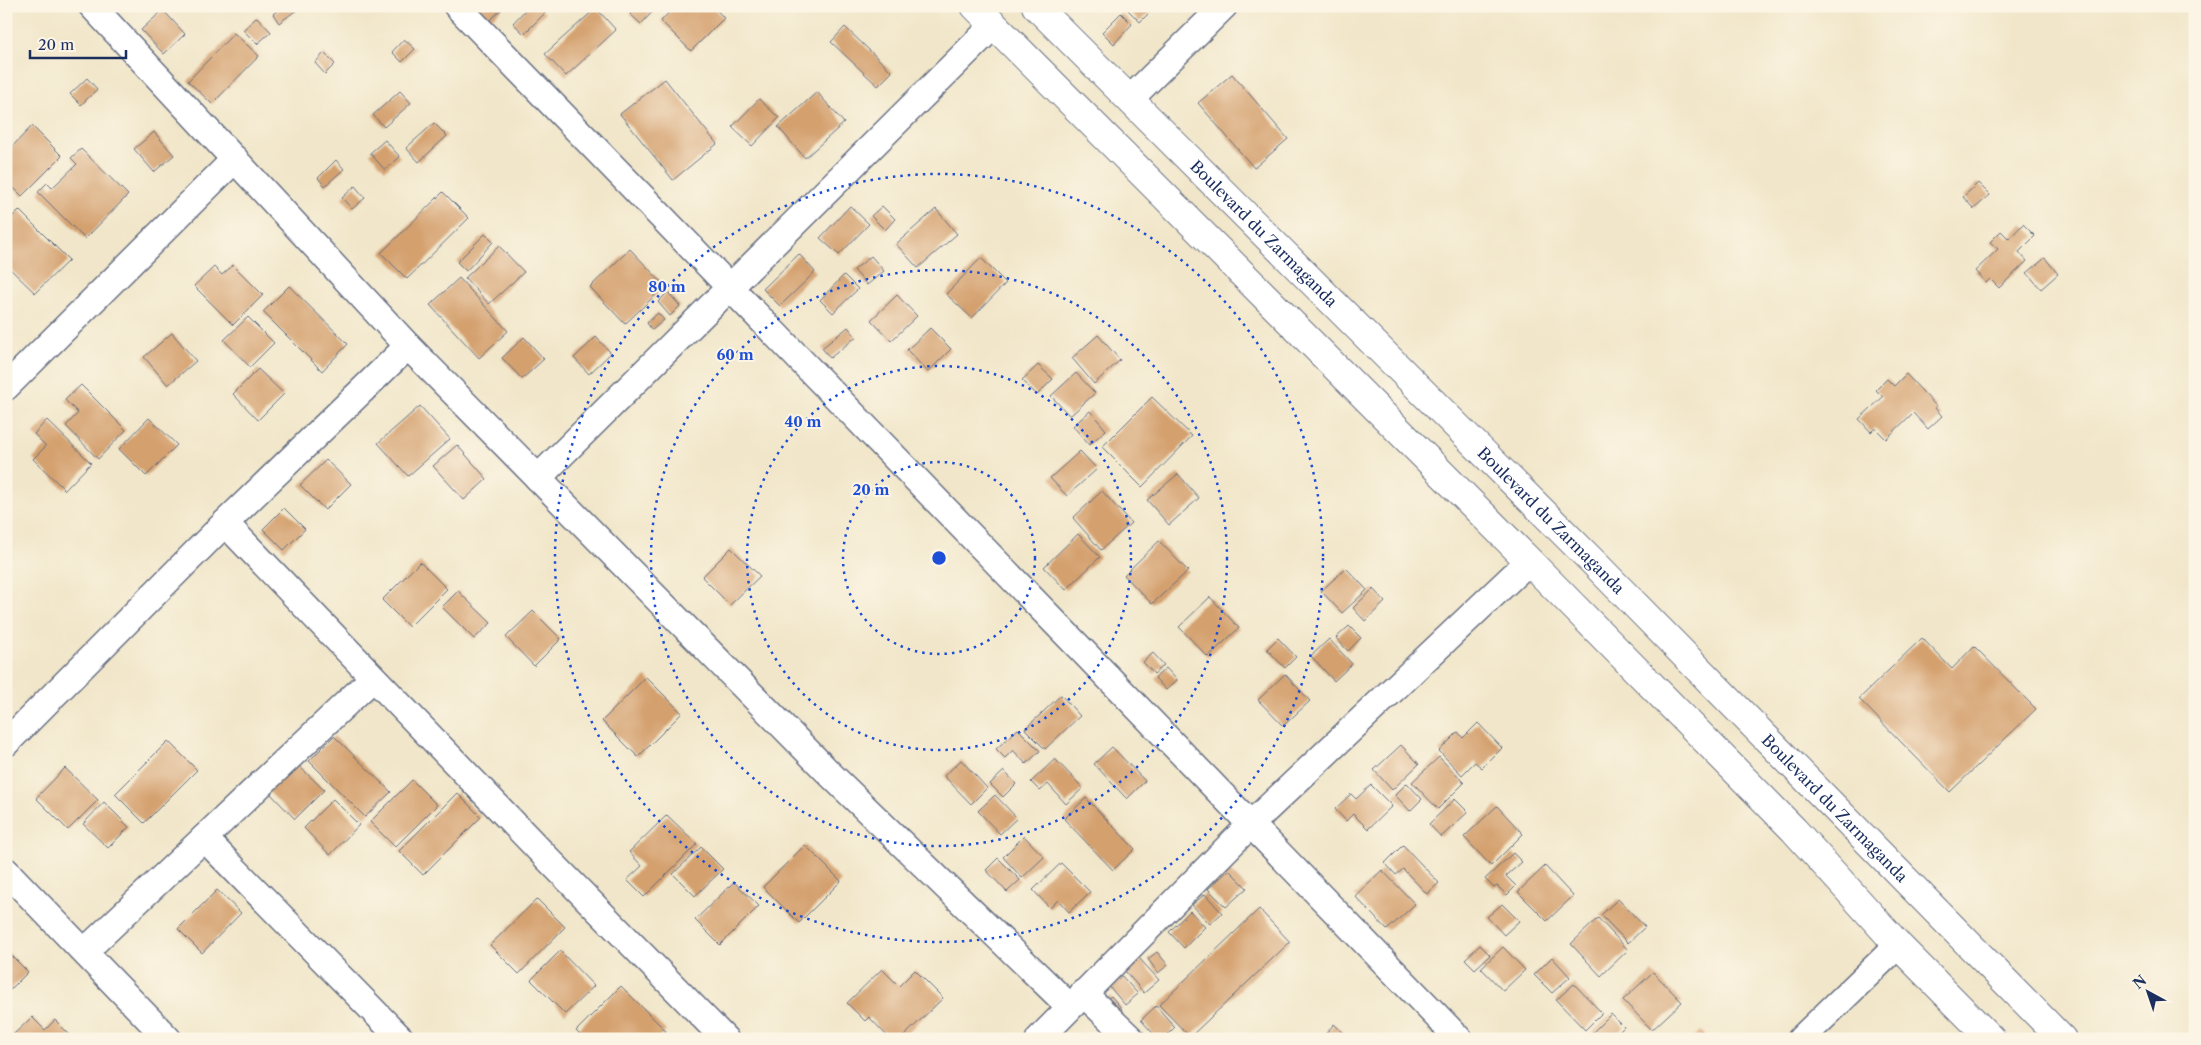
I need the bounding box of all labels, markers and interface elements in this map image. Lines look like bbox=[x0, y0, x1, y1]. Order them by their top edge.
scale bar bbox=[30, 28, 126, 60]
text: 20 m bbox=[38, 35, 74, 54]
street label: Boulevard du Zarmaganda bbox=[1186, 156, 1342, 312]
text: 80 m bbox=[648, 277, 686, 296]
text: 60 m bbox=[716, 345, 754, 364]
text: 40 m bbox=[784, 412, 822, 431]
street label: Boulevard du Zarmaganda bbox=[1473, 443, 1629, 599]
text: 20 m bbox=[852, 480, 890, 499]
centre of rings bbox=[930, 549, 948, 567]
street label: Boulevard du Zarmaganda bbox=[1758, 730, 1912, 887]
north arrow bbox=[2124, 968, 2174, 1018]
text: N bbox=[2129, 971, 2150, 993]

